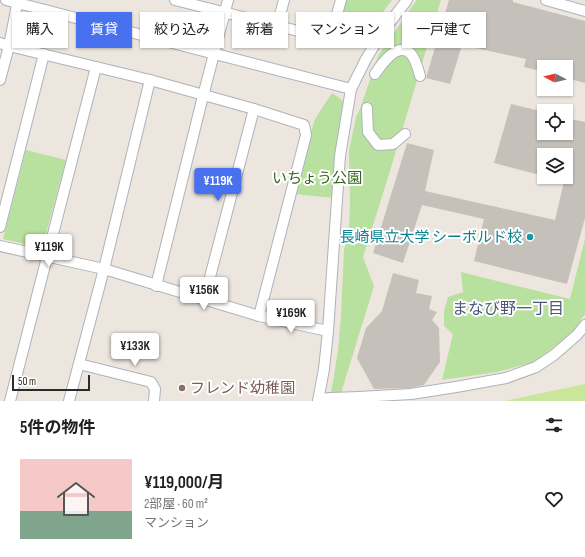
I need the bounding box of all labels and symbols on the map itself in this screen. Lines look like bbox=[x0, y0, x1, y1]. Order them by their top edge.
north arrow bbox=[537, 60, 573, 96]
pin: ¥119K bbox=[190, 168, 246, 202]
park label: いちょう公園 bbox=[272, 169, 362, 188]
place label: 長崎県立大学 シーボルド校 bbox=[340, 228, 522, 247]
marker: 長崎県立大学 シーボルド校 bbox=[525, 232, 535, 242]
pin: ¥119K bbox=[21, 234, 77, 268]
pin: ¥156K bbox=[176, 277, 232, 311]
pin: ¥169K bbox=[263, 300, 319, 334]
district label: まなび野一丁目 bbox=[452, 300, 564, 319]
pin: ¥133K bbox=[107, 333, 163, 367]
scale bar bbox=[12, 373, 90, 392]
place label: フレンド幼稚園 bbox=[190, 379, 295, 398]
marker: フレンド幼稚園 bbox=[177, 383, 187, 393]

